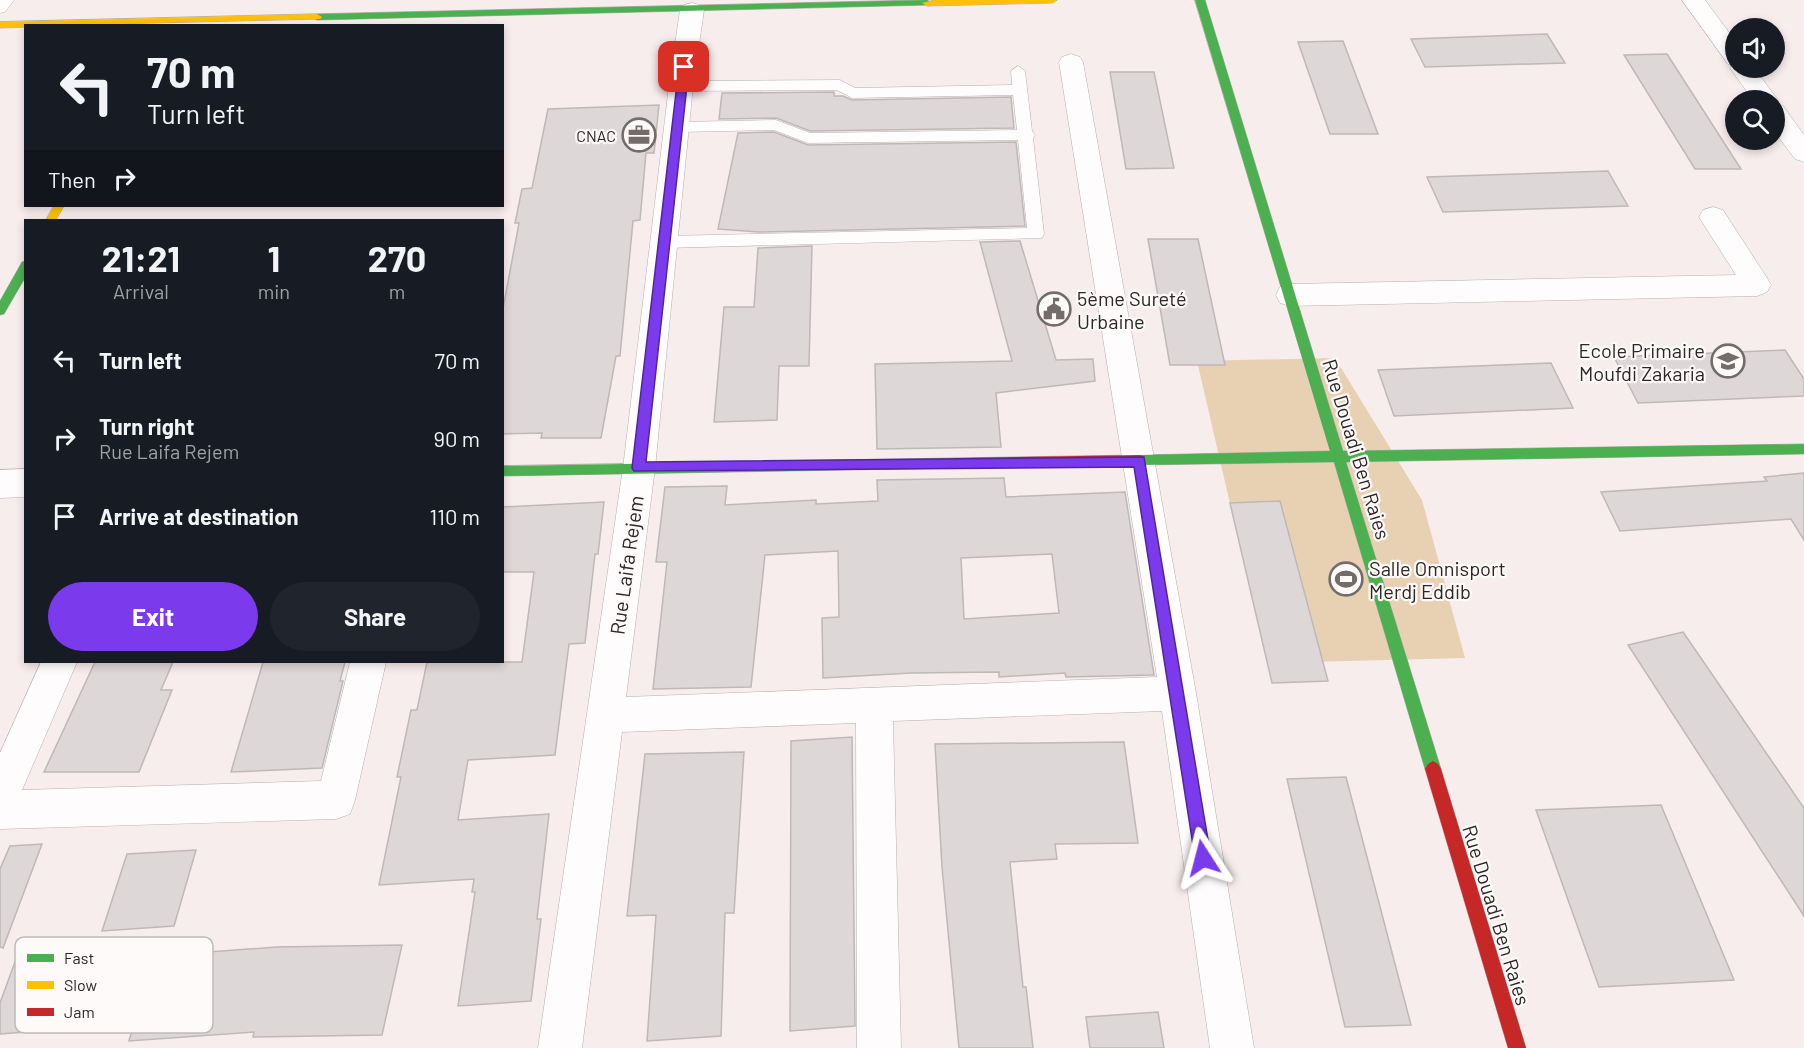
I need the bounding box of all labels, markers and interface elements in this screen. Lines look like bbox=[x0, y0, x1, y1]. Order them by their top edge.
map controls bbox=[1725, 18, 1785, 150]
button: sound bbox=[1725, 18, 1785, 78]
pin bbox=[658, 41, 709, 92]
text: 70 m bbox=[147, 46, 235, 96]
icon: left bbox=[48, 48, 126, 126]
icon: arrive bbox=[667, 50, 700, 83]
button: search bbox=[1725, 90, 1785, 150]
text: Turn left bbox=[147, 97, 245, 129]
office icon: CNAC bbox=[621, 117, 657, 153]
place label: CNAC bbox=[576, 126, 616, 145]
icon: right bbox=[108, 162, 141, 195]
text: Then bbox=[48, 166, 96, 192]
text: 21:21 bbox=[102, 236, 180, 279]
text: 1 bbox=[268, 236, 280, 279]
text: 270 bbox=[368, 236, 426, 279]
text: Arrival bbox=[113, 279, 169, 303]
text: min bbox=[258, 279, 290, 303]
text: m bbox=[389, 279, 405, 303]
place label: 5ème Sureté Urbaine bbox=[1077, 286, 1187, 333]
public building icon: 5ème Sureté Urbaine bbox=[1036, 291, 1072, 327]
place label: Ecole Primaire Moufdi Zakaria bbox=[1578, 338, 1705, 385]
school or university icon: Ecole Primaire Moufdi Zakaria bbox=[1710, 343, 1746, 379]
icon: left bbox=[48, 344, 81, 377]
text: Turn left bbox=[99, 347, 182, 373]
text: 70 m bbox=[435, 347, 480, 373]
street label: Rue Douadi Ben Raies bbox=[1318, 356, 1396, 542]
text: Turn right bbox=[99, 413, 194, 439]
icon: right bbox=[48, 422, 81, 455]
text: 90 m bbox=[434, 425, 480, 451]
text: Rue Laifa Rejem bbox=[99, 439, 239, 463]
street label: Rue Laifa Rejem bbox=[604, 494, 648, 636]
icon: arrive bbox=[48, 500, 81, 533]
text: Arrive at destination bbox=[99, 503, 298, 529]
text: 110 m bbox=[430, 503, 480, 529]
place label: Salle Omnisport Merdj Eddib bbox=[1369, 556, 1506, 603]
sports icon: Salle Omnisport Merdj Eddib bbox=[1328, 561, 1364, 597]
button: Exit bbox=[48, 582, 258, 651]
button: Share bbox=[270, 582, 480, 651]
street label: Rue Douadi Ben Raies bbox=[1458, 822, 1536, 1008]
position arrow bbox=[1171, 826, 1235, 890]
legend bbox=[15, 937, 213, 1033]
text: Fast bbox=[64, 948, 94, 967]
text: Slow bbox=[64, 975, 97, 994]
text: Jam bbox=[64, 1002, 95, 1021]

